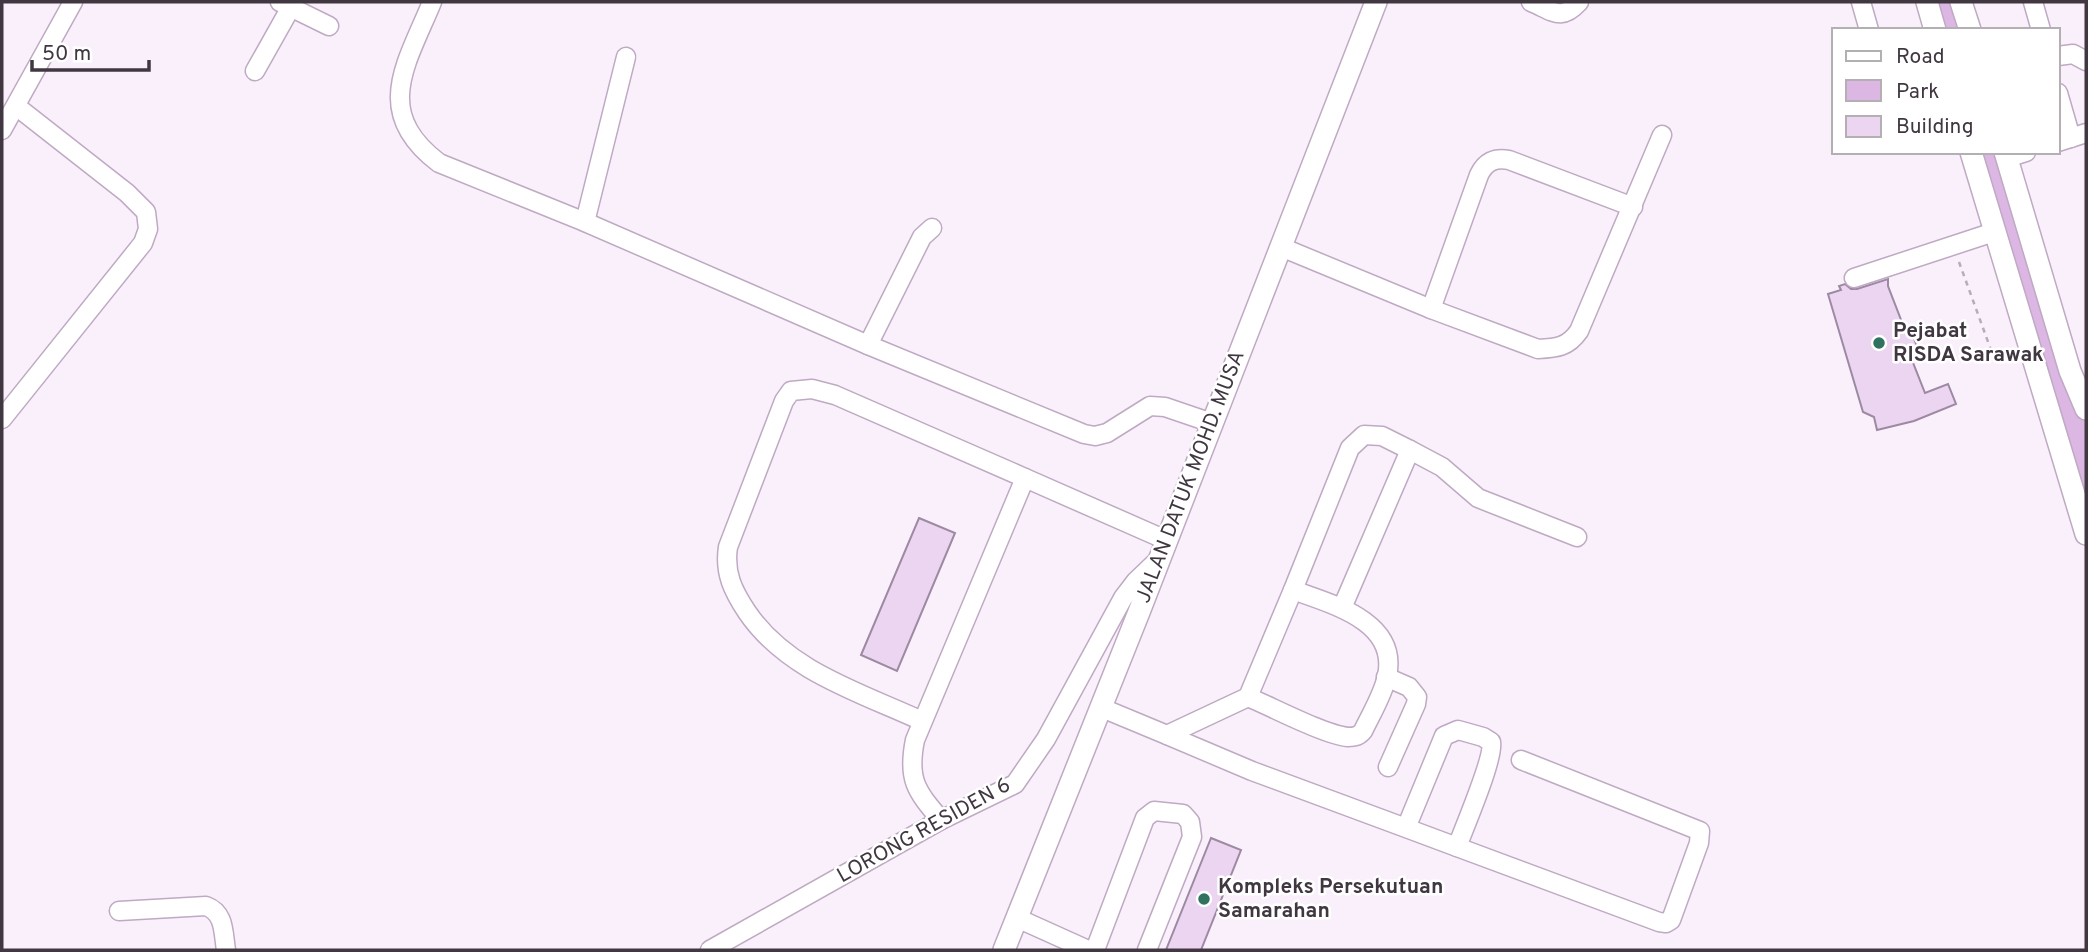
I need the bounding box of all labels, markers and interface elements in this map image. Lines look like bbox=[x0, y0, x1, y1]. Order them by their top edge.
scale bar bbox=[32, 28, 149, 72]
legend bbox=[1832, 28, 2060, 154]
text: 50 m bbox=[42, 41, 91, 68]
text: Road bbox=[1896, 44, 1945, 71]
text: Park bbox=[1896, 79, 1939, 106]
text: Building bbox=[1896, 114, 1974, 141]
place label: Pejabat RISDA Sarawak bbox=[1893, 318, 2044, 369]
marker: Pejabat RISDA Sarawak bbox=[1871, 335, 1887, 351]
street label: JALAN DATUK MOHD. MUSA bbox=[1130, 347, 1252, 607]
street label: LORONG RESIDEN 6 bbox=[833, 772, 1015, 890]
place label: Kompleks Persekutuan Samarahan bbox=[1218, 874, 1443, 925]
marker: Kompleks Persekutuan Samarahan bbox=[1196, 891, 1212, 907]

